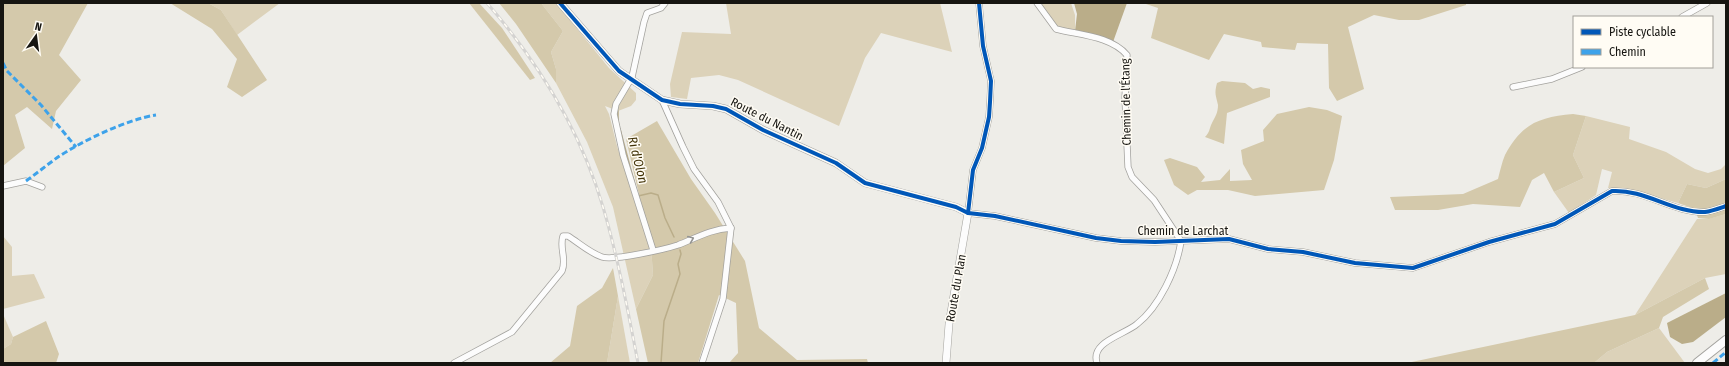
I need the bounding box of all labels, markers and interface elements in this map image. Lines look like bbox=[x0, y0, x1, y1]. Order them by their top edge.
north arrow bbox=[16, 16, 56, 56]
legend bbox=[1573, 16, 1713, 68]
text: N bbox=[34, 20, 43, 34]
text: Piste cyclable bbox=[1609, 25, 1676, 39]
text: Chemin bbox=[1609, 45, 1646, 59]
street label: Chemin de l'Étang bbox=[1117, 58, 1134, 146]
street label: Route du Nantin bbox=[728, 95, 806, 143]
water label: Ri d'Olon bbox=[625, 135, 651, 185]
street label: Chemin de Larchat bbox=[1137, 224, 1229, 238]
one-way arrow bbox=[687, 236, 694, 244]
street label: Route du Plan bbox=[943, 253, 969, 323]

